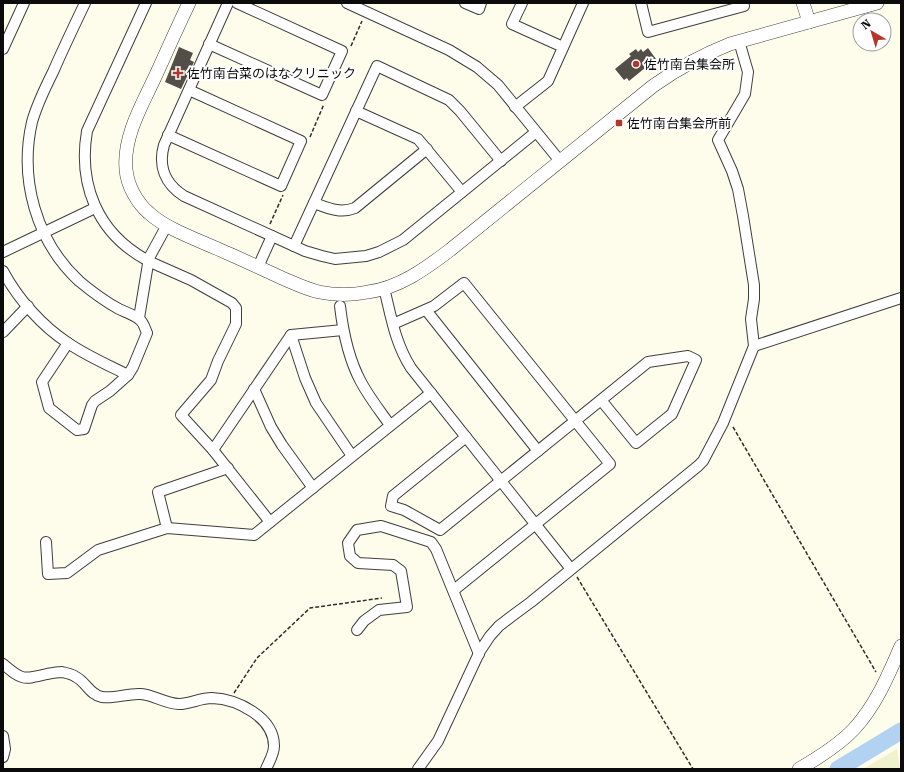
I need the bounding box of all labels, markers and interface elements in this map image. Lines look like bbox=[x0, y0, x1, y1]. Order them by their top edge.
north arrow bbox=[852, 12, 892, 52]
text: N bbox=[859, 16, 874, 32]
place label: 佐竹南台集会所 bbox=[644, 57, 735, 72]
marker: 佐竹南台集会所 bbox=[631, 59, 641, 69]
place label: 佐竹南台菜のはなクリニック bbox=[187, 66, 356, 81]
marker: 佐竹南台菜のはなクリニック bbox=[172, 67, 184, 79]
place label: 佐竹南台集会所前 bbox=[627, 116, 731, 131]
marker: 佐竹南台集会所前 bbox=[614, 118, 624, 128]

